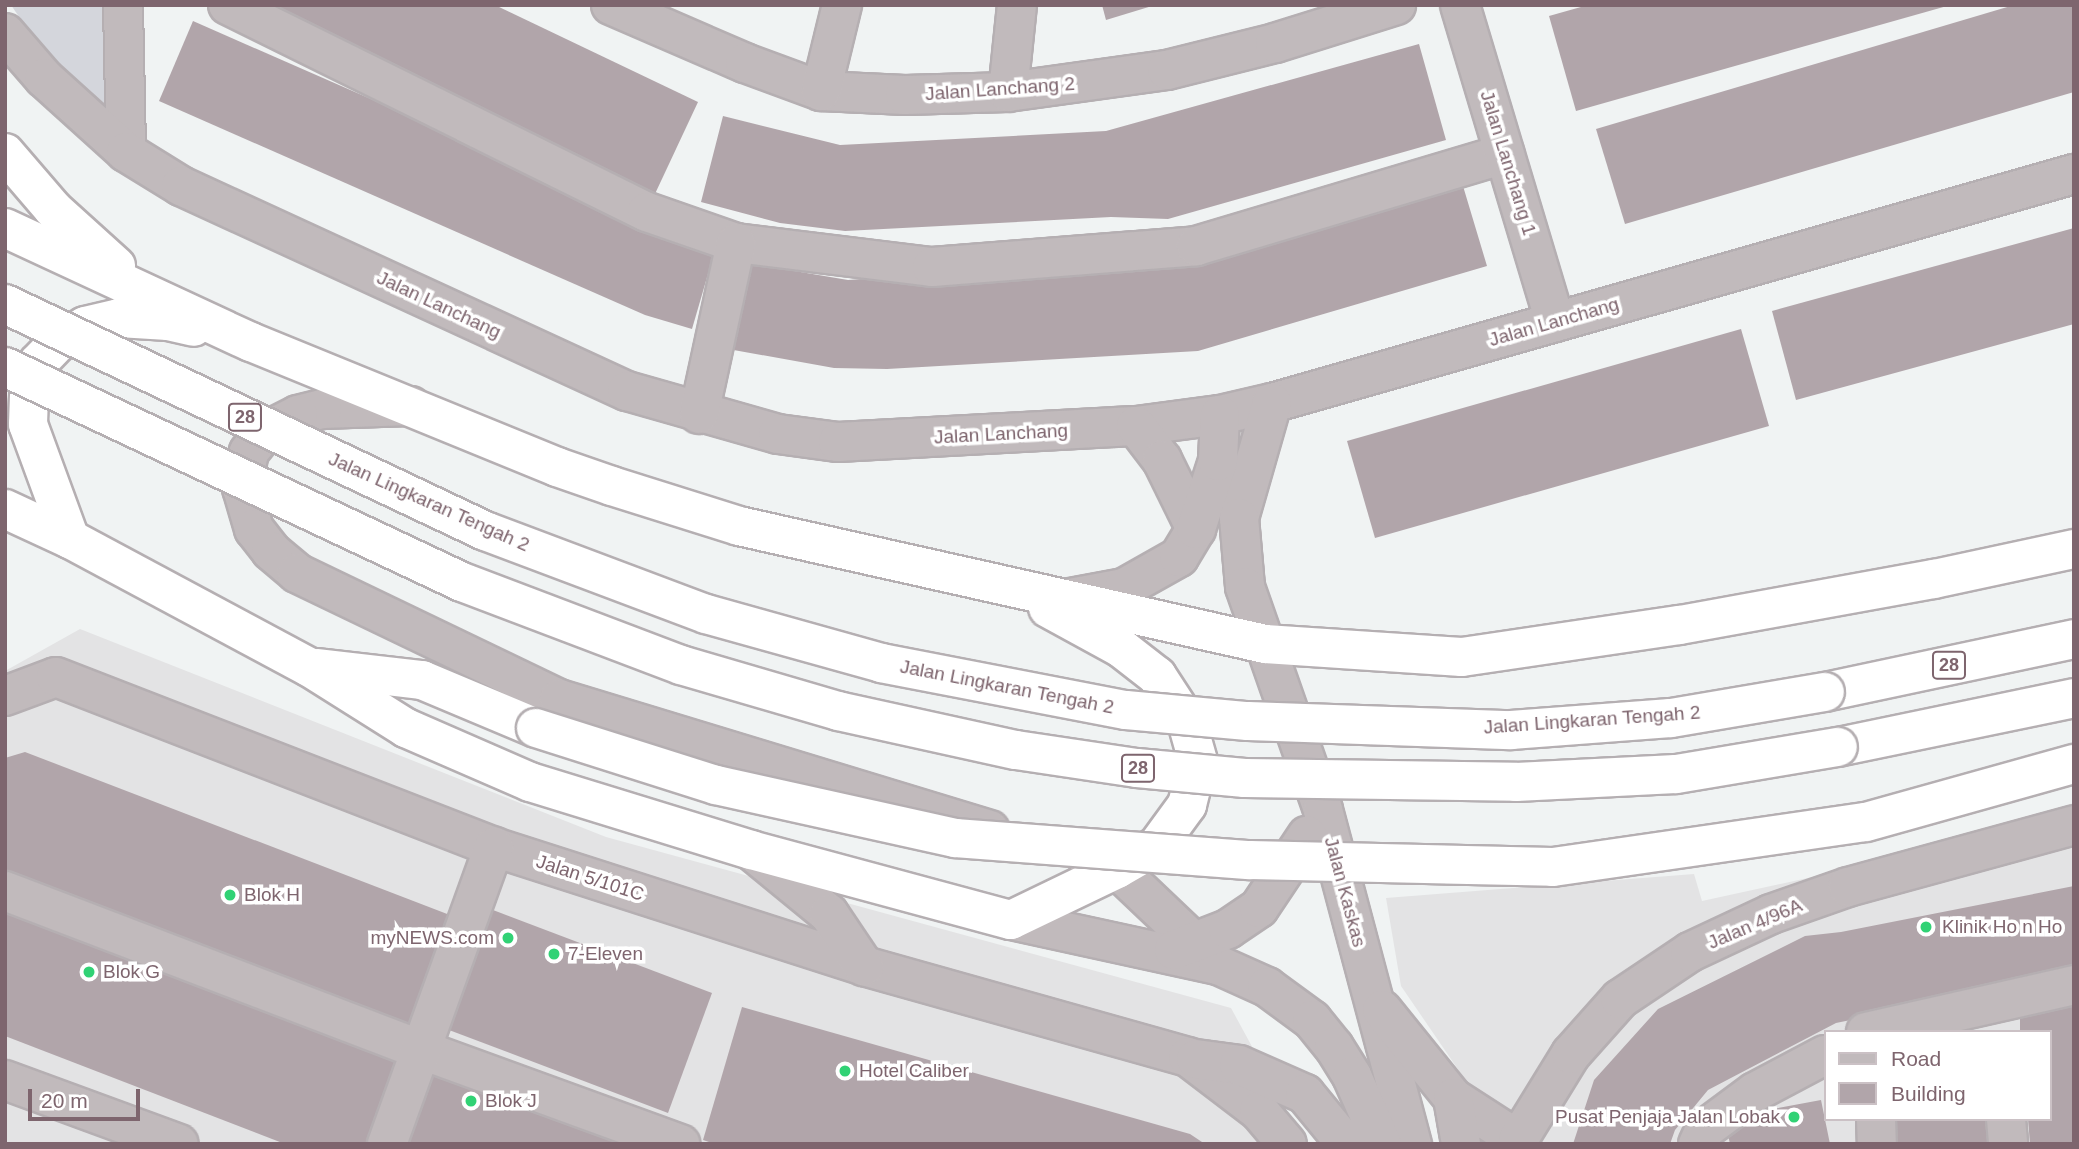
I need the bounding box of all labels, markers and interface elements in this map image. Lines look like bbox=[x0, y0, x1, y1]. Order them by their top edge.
street label: Jalan Lanchang 2 bbox=[924, 72, 1076, 106]
street label: Jalan Lanchang 1 bbox=[1475, 88, 1541, 238]
street label: Jalan Lanchang bbox=[373, 266, 505, 344]
street label: Jalan Lanchang bbox=[1486, 293, 1622, 351]
road number: 28 bbox=[228, 402, 262, 432]
street label: Jalan Lanchang bbox=[933, 419, 1069, 449]
street label: Jalan Lingkaran Tengah 2 bbox=[325, 447, 533, 557]
road number: 28 bbox=[1932, 650, 1966, 680]
street label: Jalan Lingkaran Tengah 2 bbox=[898, 655, 1116, 719]
street label: Jalan Lingkaran Tengah 2 bbox=[1483, 701, 1701, 739]
road number: 28 bbox=[1120, 754, 1156, 782]
street label: Jalan Kaskas bbox=[1319, 834, 1371, 950]
street label: Jalan 5/101C bbox=[533, 850, 647, 906]
place label: Blok H bbox=[244, 884, 300, 906]
marker: Blok H bbox=[222, 887, 238, 903]
street label: Jalan 4/96A bbox=[1704, 894, 1806, 954]
place label: Klinik Ho n Ho bbox=[1942, 916, 2062, 938]
marker: Klinik Ho n Ho bbox=[1916, 917, 1936, 937]
place label: myNEWS.com bbox=[370, 927, 494, 949]
marker: myNEWS.com bbox=[500, 930, 516, 946]
place label: 7-Eleven bbox=[568, 943, 643, 965]
marker: 7-Eleven bbox=[546, 946, 562, 962]
place label: Blok G bbox=[103, 961, 160, 983]
marker: Blok G bbox=[81, 964, 97, 980]
legend bbox=[1824, 1030, 2051, 1121]
text: Road bbox=[1891, 1047, 1941, 1070]
place label: Hotel Caliber bbox=[859, 1060, 969, 1082]
marker: Hotel Caliber bbox=[837, 1063, 853, 1079]
scale bar bbox=[32, 1076, 144, 1120]
text: Building bbox=[1891, 1082, 1966, 1105]
text: 20 m bbox=[41, 1089, 88, 1112]
place label: Blok J bbox=[485, 1090, 537, 1112]
marker: Blok J bbox=[463, 1093, 479, 1109]
place label: Pusat Penjaja Jalan Lobak bbox=[1555, 1106, 1780, 1128]
marker: Pusat Penjaja Jalan Lobak bbox=[1786, 1109, 1802, 1125]

